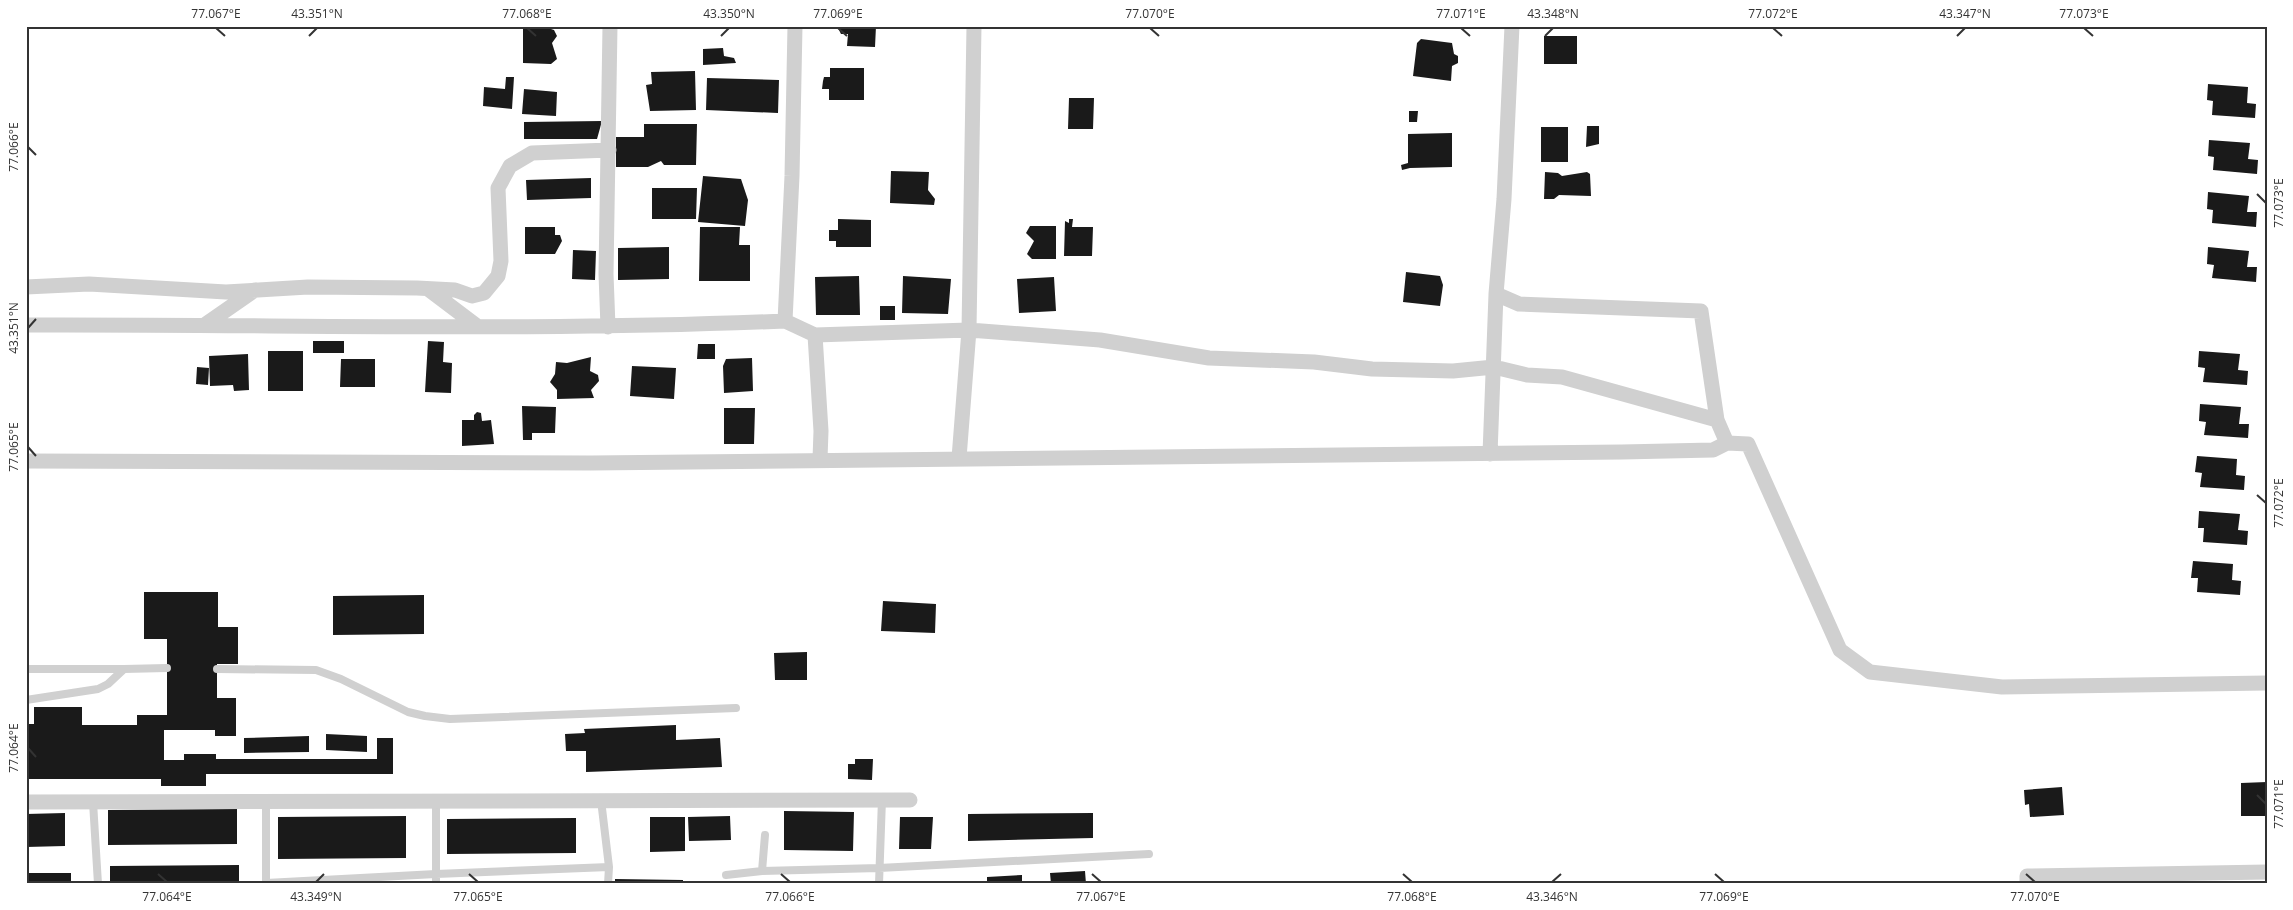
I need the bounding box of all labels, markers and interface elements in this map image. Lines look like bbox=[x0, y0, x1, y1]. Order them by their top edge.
text: 77.067°E bbox=[191, 5, 241, 22]
text: 43.351°N bbox=[291, 5, 343, 22]
text: 77.068°E bbox=[502, 5, 552, 22]
text: 43.350°N bbox=[703, 5, 755, 22]
text: 77.069°E bbox=[813, 5, 863, 22]
text: 77.070°E bbox=[1125, 5, 1175, 22]
text: 77.071°E bbox=[1436, 5, 1486, 22]
text: 43.348°N bbox=[1527, 5, 1579, 22]
text: 77.072°E bbox=[1748, 5, 1798, 22]
text: 43.347°N bbox=[1939, 5, 1991, 22]
text: 77.073°E bbox=[2059, 5, 2109, 22]
text: 77.066°E bbox=[5, 122, 22, 172]
text: 77.073°E bbox=[2270, 178, 2287, 228]
text: 43.351°N bbox=[5, 302, 22, 354]
text: 77.065°E bbox=[5, 422, 22, 472]
text: 77.072°E bbox=[2270, 478, 2287, 528]
text: 77.064°E bbox=[5, 723, 22, 773]
text: 77.071°E bbox=[2270, 779, 2287, 829]
text: 77.064°E bbox=[142, 888, 192, 905]
text: 43.349°N bbox=[290, 888, 342, 905]
text: 77.065°E bbox=[453, 888, 503, 905]
text: 77.066°E bbox=[765, 888, 815, 905]
text: 77.067°E bbox=[1076, 888, 1126, 905]
text: 77.068°E bbox=[1387, 888, 1437, 905]
text: 43.346°N bbox=[1526, 888, 1578, 905]
text: 77.069°E bbox=[1699, 888, 1749, 905]
text: 77.070°E bbox=[2010, 888, 2060, 905]

